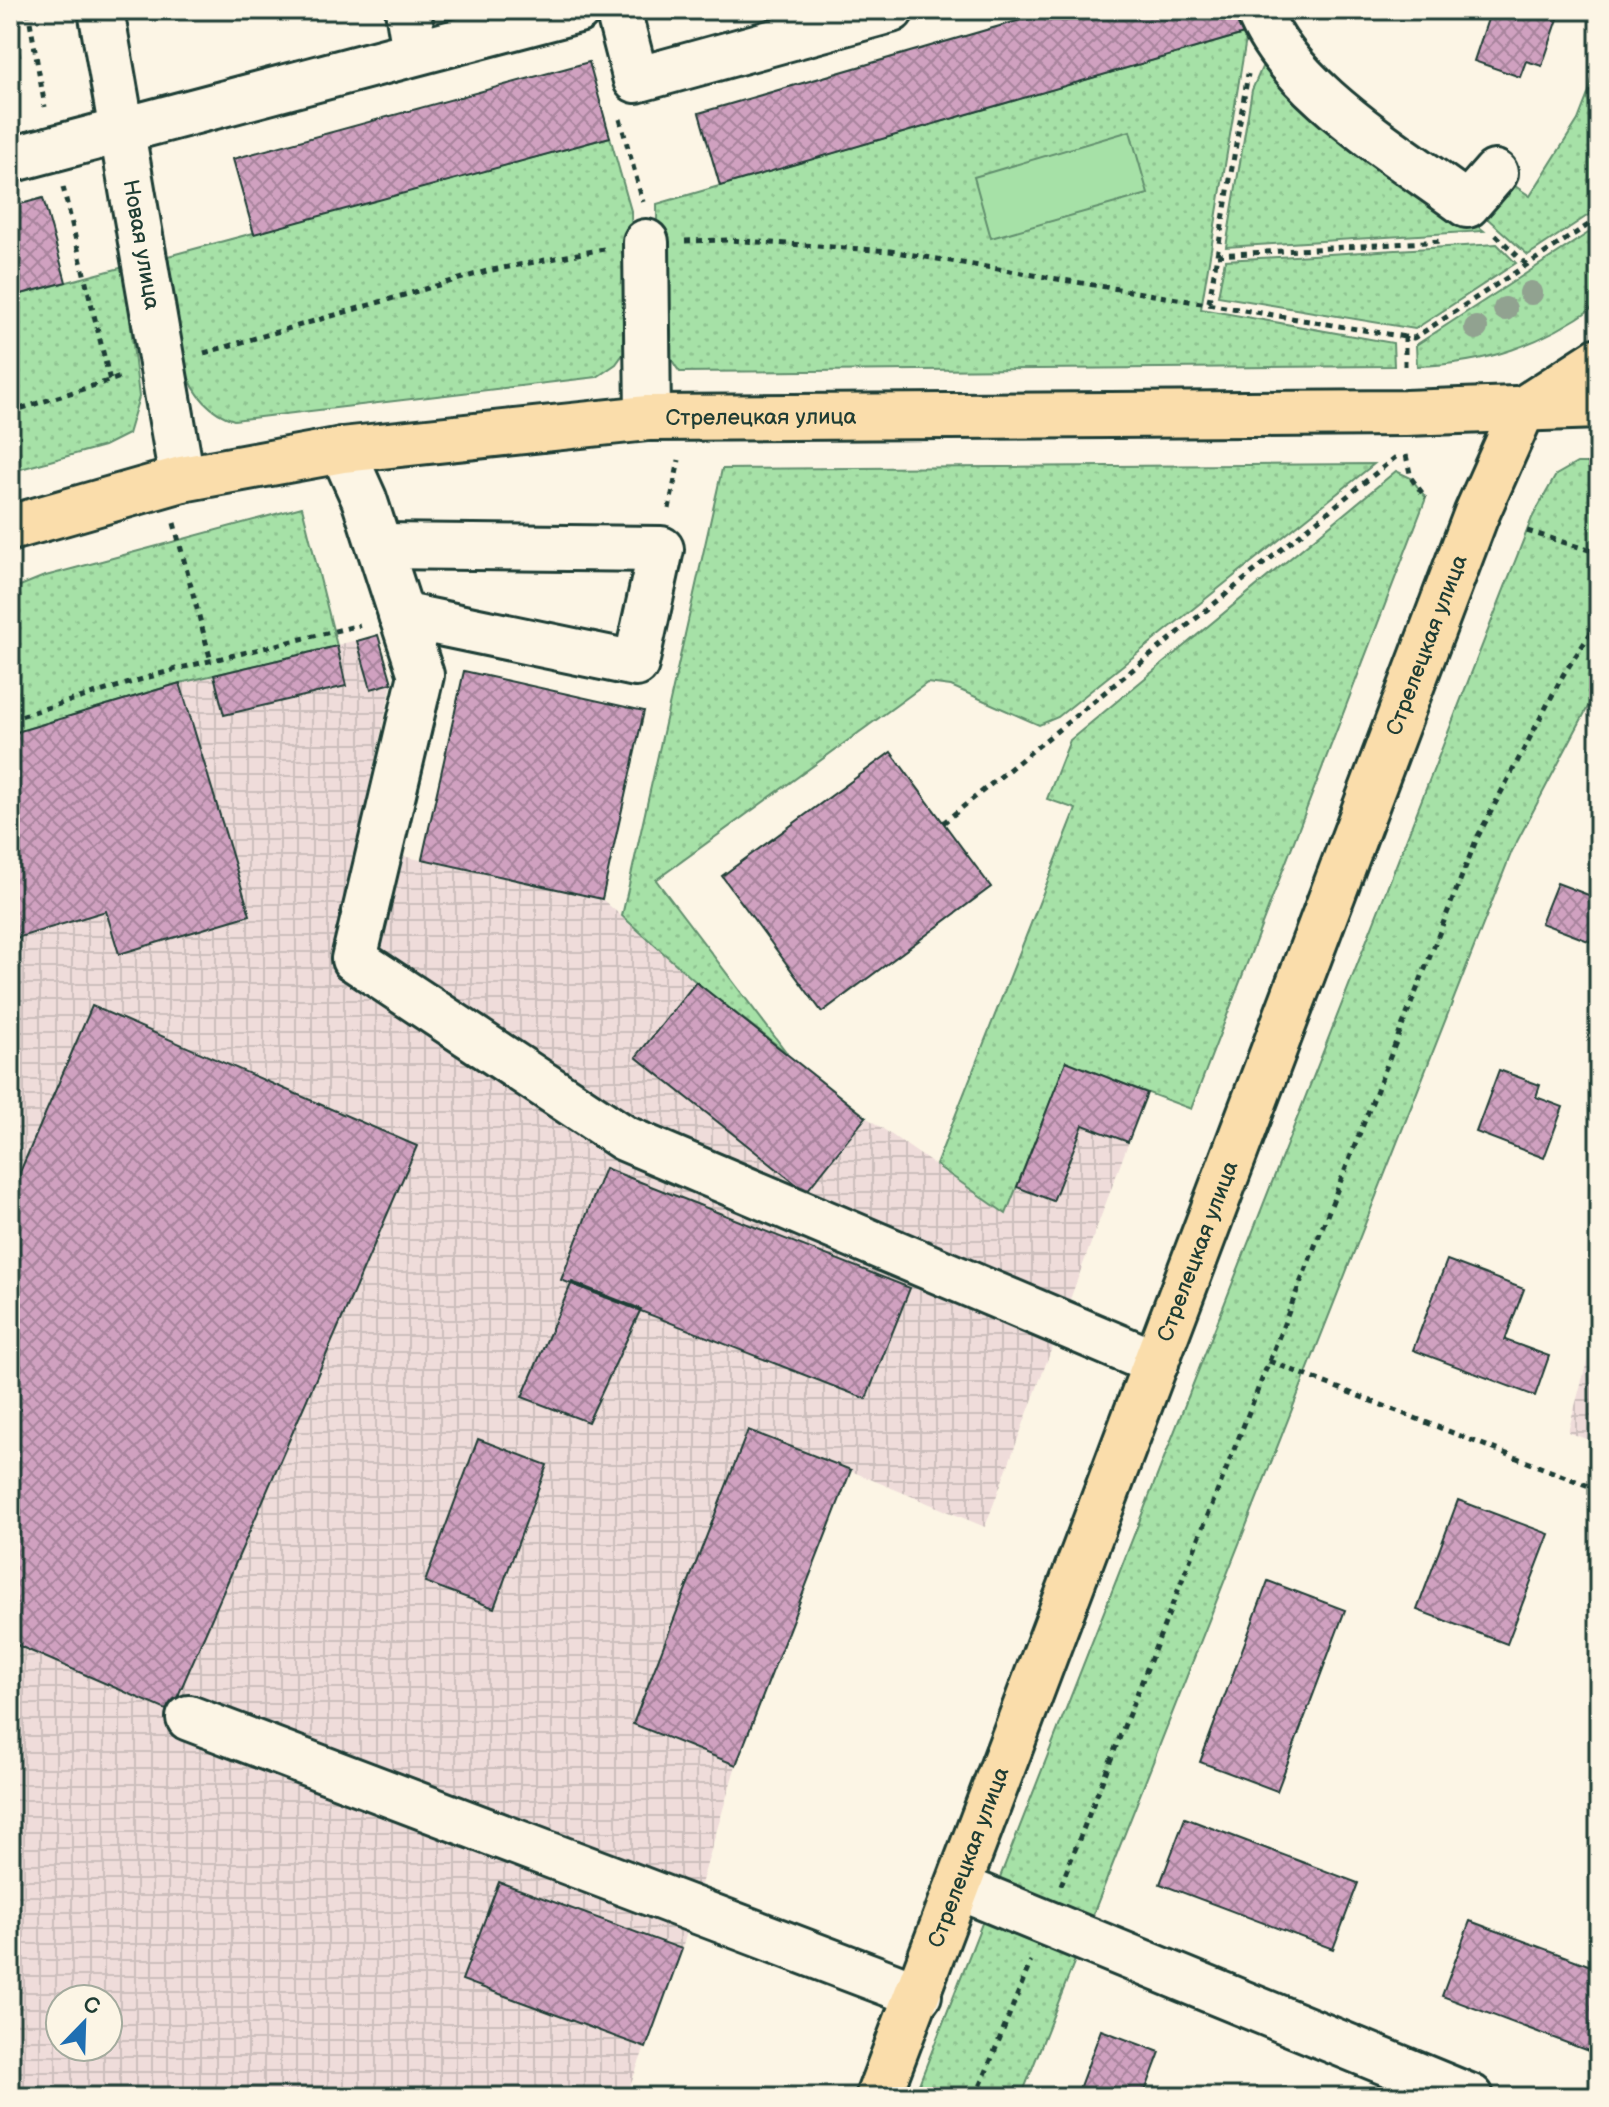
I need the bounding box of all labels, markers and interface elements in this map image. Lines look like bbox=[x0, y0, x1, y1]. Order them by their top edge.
street label: Новая улица bbox=[117, 177, 166, 312]
street label: Стрелецкая улица bbox=[665, 403, 856, 431]
street label: Стрелецкая улица bbox=[1380, 551, 1473, 739]
street label: Стрелецкая улица bbox=[1151, 1157, 1244, 1346]
street label: Стрелецкая улица bbox=[922, 1763, 1015, 1952]
north arrow bbox=[44, 1983, 124, 2063]
text: С bbox=[79, 1991, 104, 2021]

